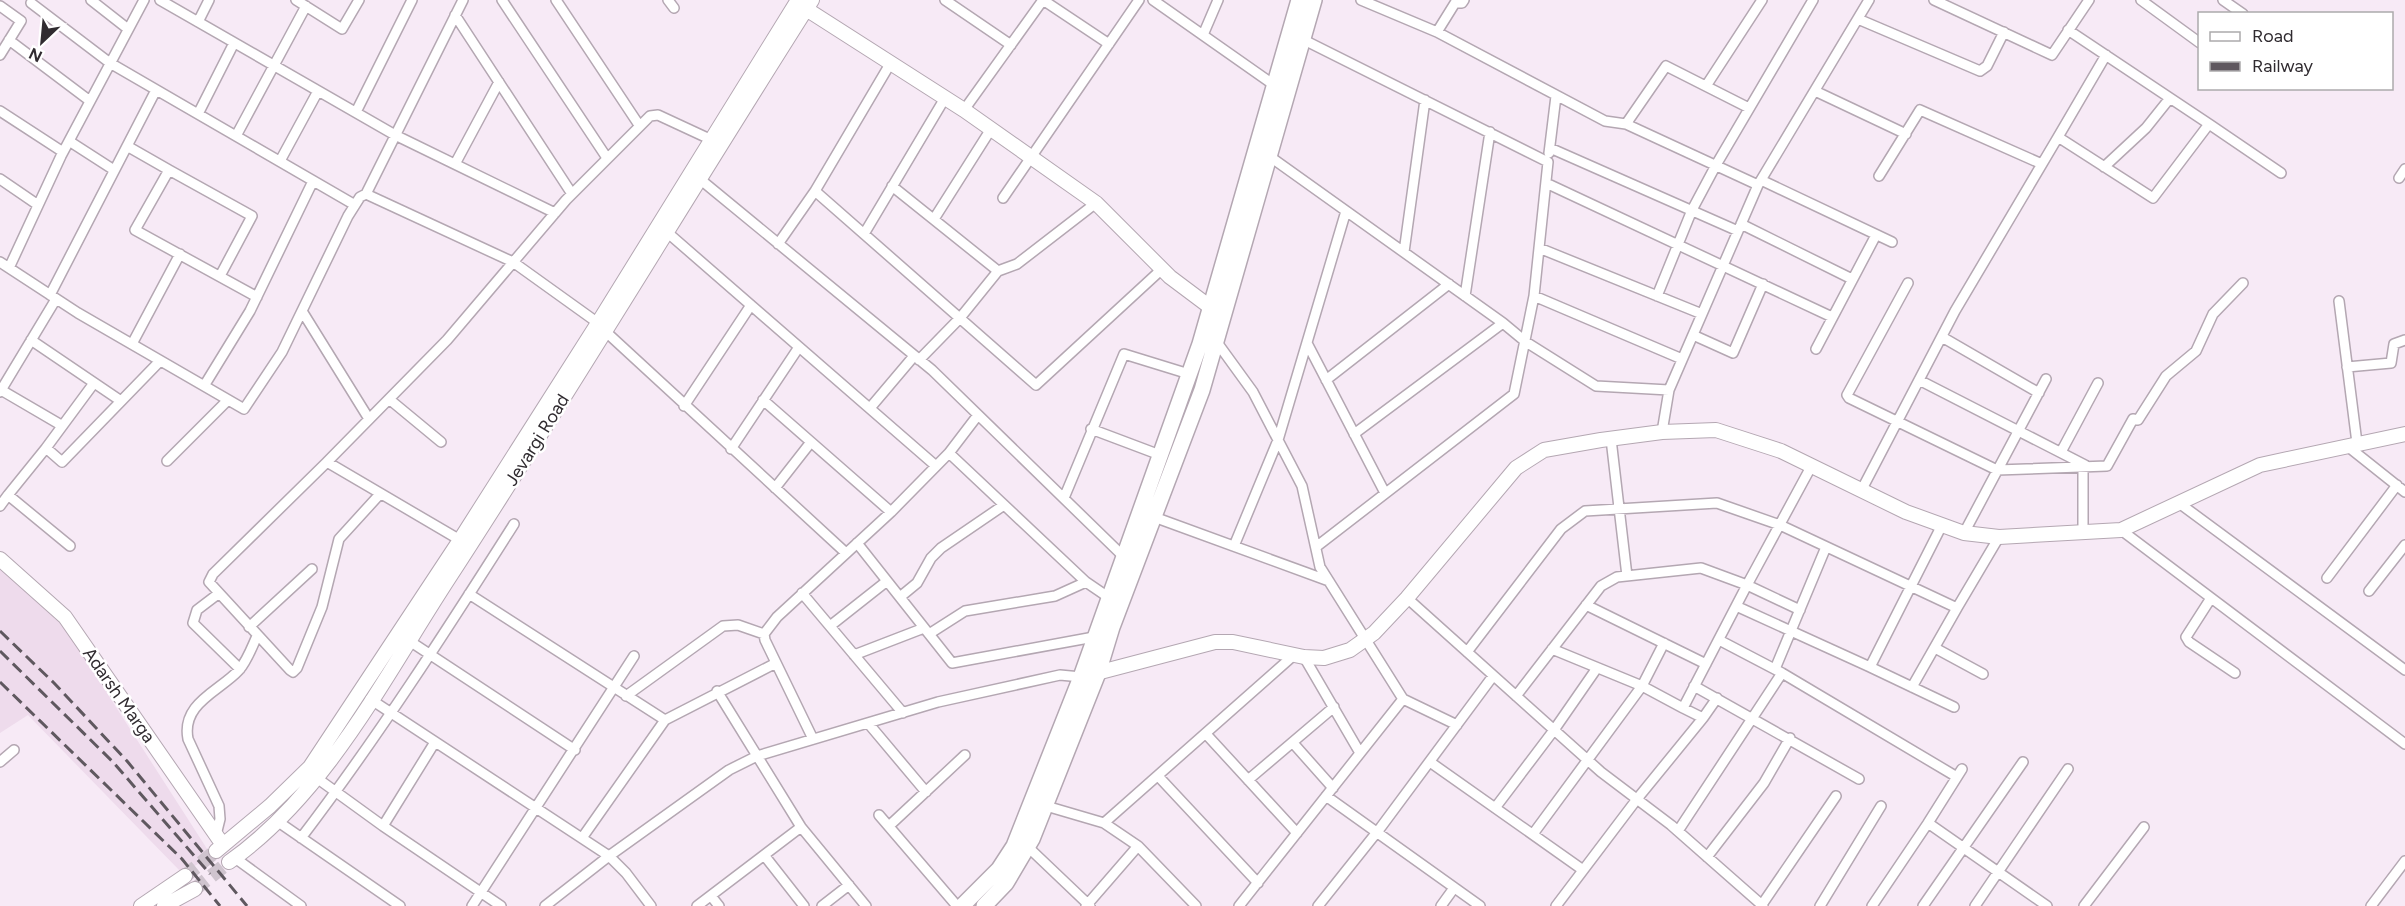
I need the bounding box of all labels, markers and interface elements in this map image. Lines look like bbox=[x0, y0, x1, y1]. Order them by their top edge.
north arrow bbox=[12, 12, 72, 72]
legend bbox=[2198, 12, 2393, 90]
text: Road bbox=[2252, 25, 2293, 47]
text: N bbox=[26, 44, 45, 66]
text: Railway bbox=[2252, 55, 2314, 77]
street label: Jevargi Road bbox=[500, 390, 574, 490]
street label: Adarsh Marga bbox=[78, 643, 160, 747]

